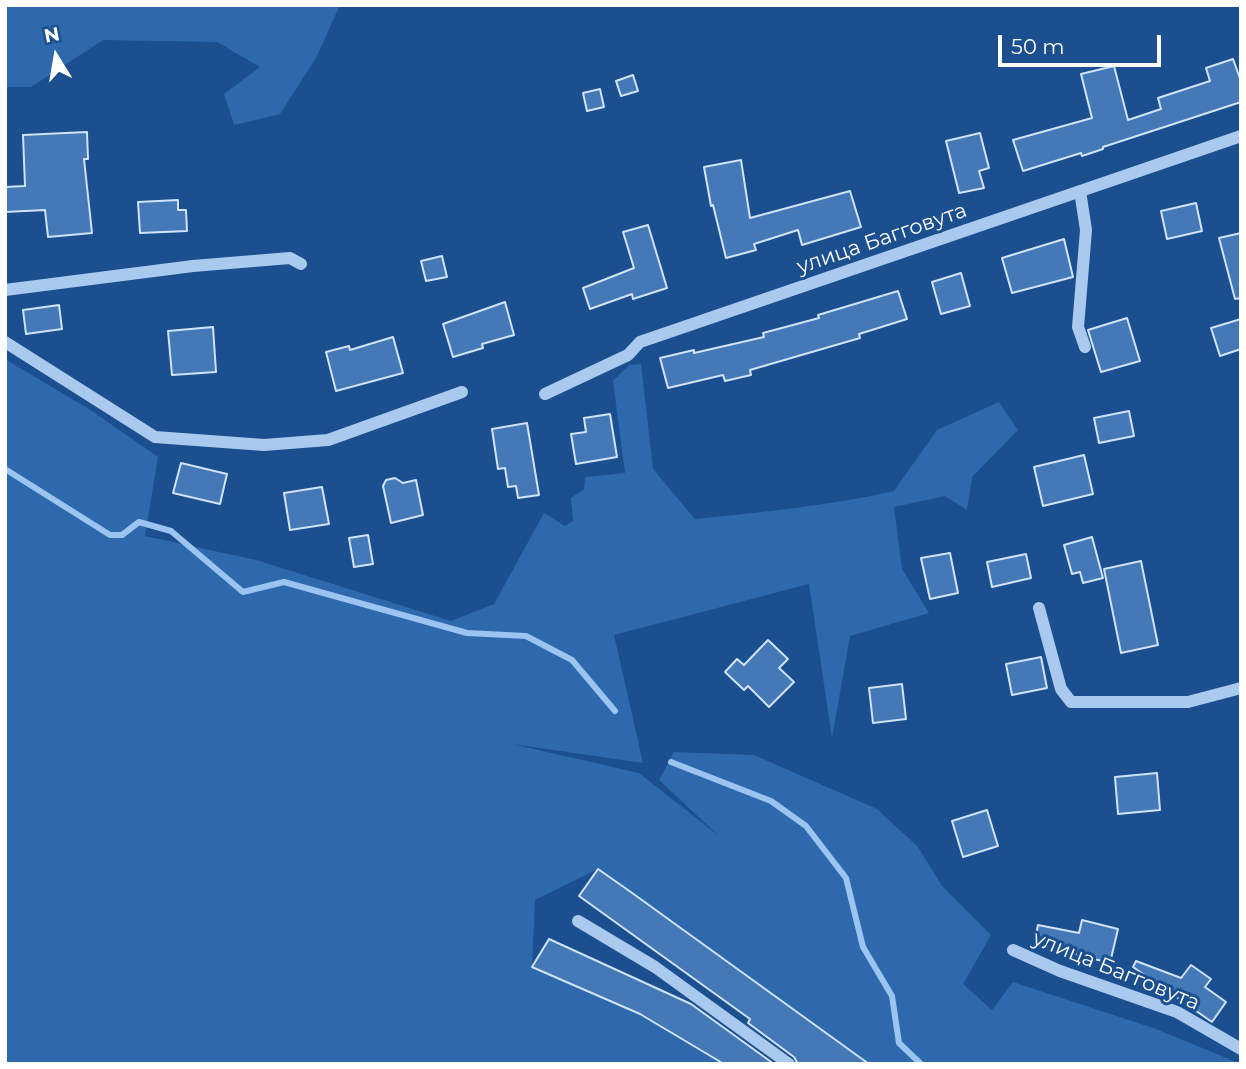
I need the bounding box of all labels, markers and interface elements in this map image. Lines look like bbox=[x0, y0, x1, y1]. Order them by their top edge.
north arrow bbox=[21, 21, 91, 91]
scale bar bbox=[1001, 21, 1164, 65]
text: N bbox=[42, 22, 62, 48]
text: 50 m bbox=[1011, 34, 1065, 59]
street label: улица Багговута bbox=[794, 198, 970, 280]
street label: улица Багговута bbox=[1029, 926, 1203, 1016]

